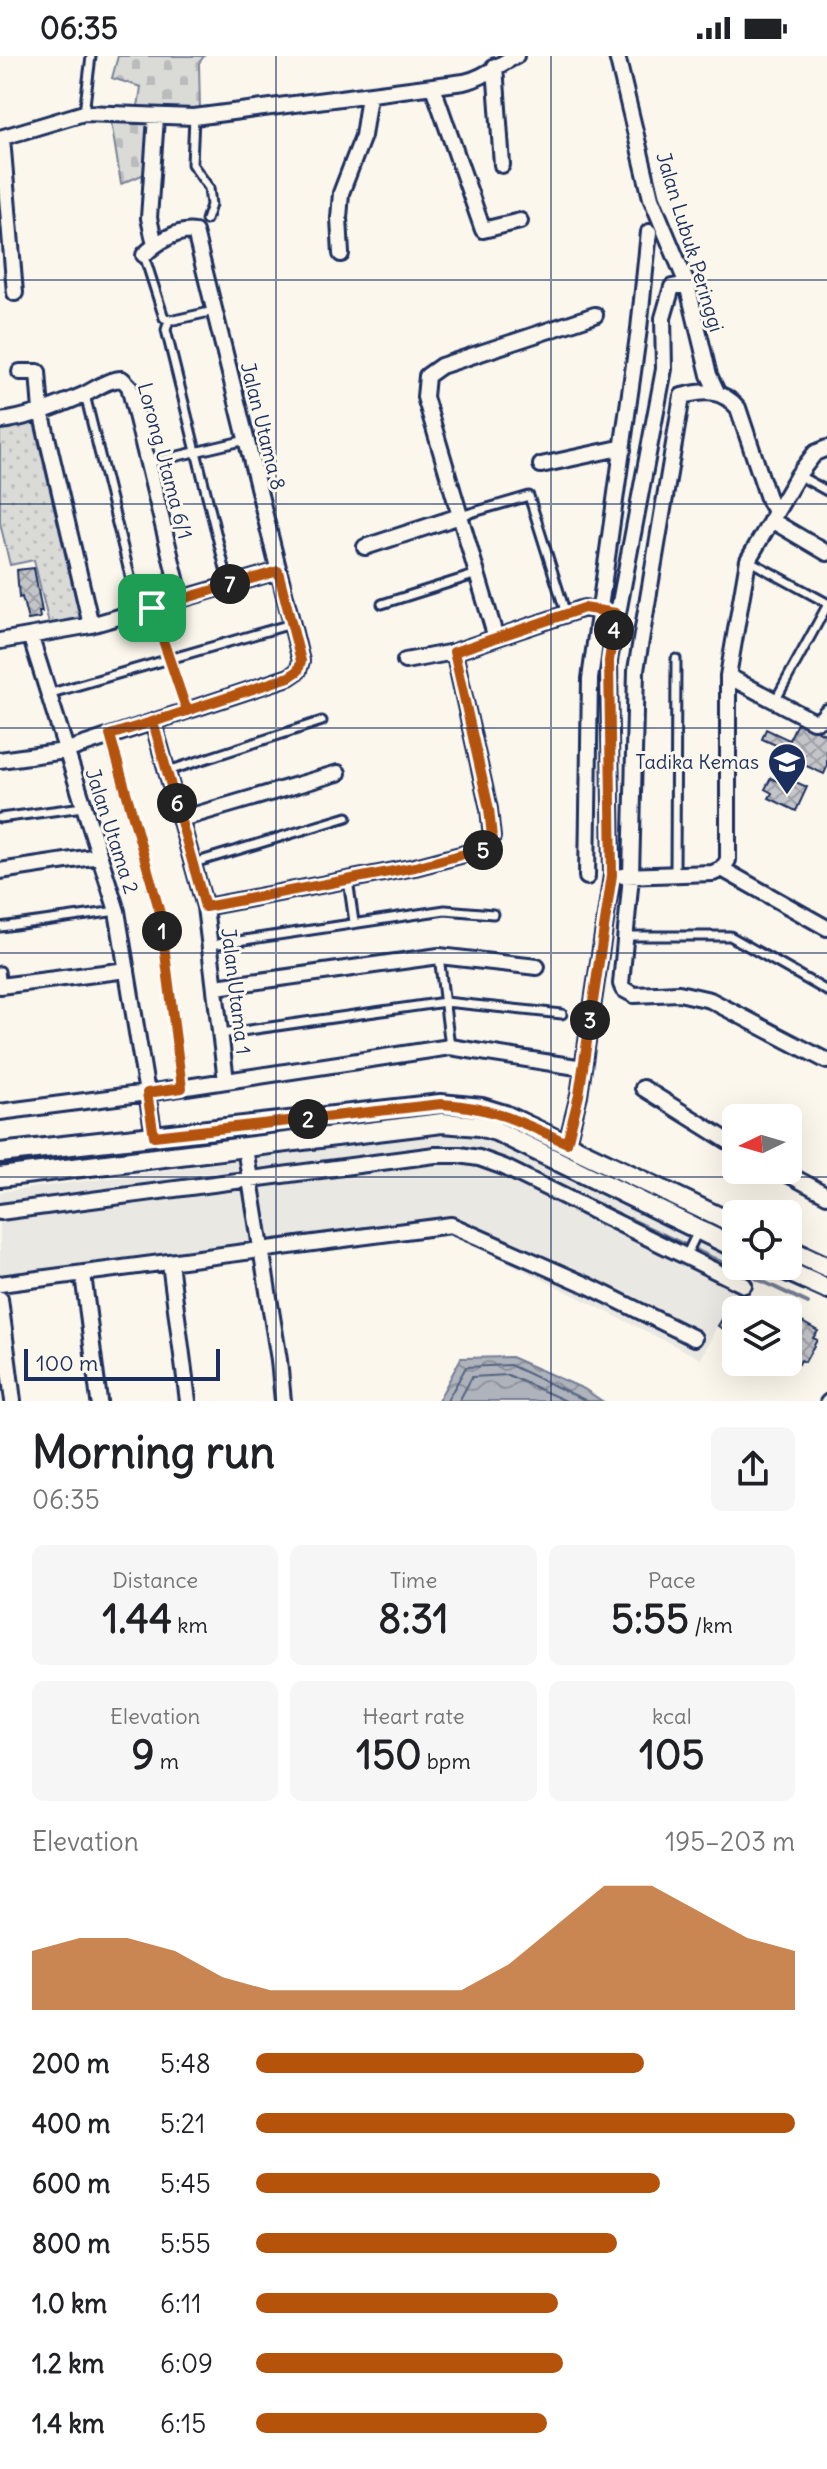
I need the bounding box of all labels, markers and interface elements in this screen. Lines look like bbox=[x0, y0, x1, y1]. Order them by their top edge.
text: 06:35 bbox=[40, 9, 118, 47]
street label: Jalan Lubuk Peringgi bbox=[651, 149, 730, 335]
street label: Jalan Utama 8 bbox=[236, 359, 291, 492]
street label: Lorong Utama 6/1 bbox=[133, 380, 198, 542]
pin: 7 bbox=[210, 564, 250, 604]
text: 7 bbox=[225, 570, 235, 598]
pin bbox=[118, 574, 186, 642]
icon: arrive bbox=[130, 586, 174, 630]
pin: 4 bbox=[594, 610, 634, 650]
text: 4 bbox=[608, 616, 620, 644]
school or university icon: Tadika Kemas bbox=[766, 741, 808, 796]
place label: Tadika Kemas bbox=[635, 749, 759, 774]
street label: Jalan Utama 2 bbox=[80, 765, 145, 897]
pin: 6 bbox=[157, 783, 197, 823]
text: 6 bbox=[171, 789, 183, 817]
pin: 5 bbox=[463, 830, 503, 870]
text: 5 bbox=[477, 836, 489, 864]
pin: 1 bbox=[142, 911, 182, 951]
text: 1 bbox=[158, 917, 166, 945]
street label: Jalan Utama 1 bbox=[216, 926, 257, 1056]
pin: 3 bbox=[570, 1000, 610, 1040]
text: 3 bbox=[584, 1006, 596, 1034]
pin: 2 bbox=[288, 1099, 328, 1139]
north arrow bbox=[722, 1104, 802, 1184]
map controls bbox=[722, 1104, 802, 1376]
text: 2 bbox=[302, 1105, 314, 1133]
button: locate bbox=[722, 1200, 802, 1280]
button: layers bbox=[722, 1296, 802, 1376]
scale bar bbox=[24, 1345, 220, 1381]
text: 100 m bbox=[36, 1349, 98, 1377]
text: Morning run bbox=[32, 1425, 275, 1480]
button: share bbox=[711, 1427, 795, 1511]
text: 06:35 bbox=[32, 1483, 100, 1516]
text: Distance bbox=[112, 1566, 198, 1594]
text: Time bbox=[390, 1566, 437, 1594]
text: Pace bbox=[648, 1566, 696, 1594]
text: 1.44 bbox=[102, 1594, 172, 1644]
text: 8:31 bbox=[378, 1594, 449, 1644]
text: 5:55 bbox=[611, 1594, 689, 1644]
text: km bbox=[172, 1611, 208, 1639]
text: /km bbox=[689, 1611, 733, 1639]
text: Elevation bbox=[110, 1702, 200, 1730]
text: Heart rate bbox=[362, 1702, 465, 1730]
text: kcal bbox=[652, 1702, 692, 1730]
text: 9 bbox=[131, 1730, 154, 1780]
text: 150 bbox=[356, 1730, 421, 1780]
text: 105 bbox=[639, 1730, 704, 1780]
text: m bbox=[154, 1747, 179, 1775]
text: bpm bbox=[421, 1747, 471, 1775]
text: Elevation bbox=[32, 1825, 139, 1858]
text: 195–203 m bbox=[665, 1825, 795, 1858]
text: 200 m bbox=[32, 2047, 109, 2080]
text: 5:48 bbox=[160, 2047, 211, 2080]
text: 400 m bbox=[32, 2107, 110, 2140]
text: 5:21 bbox=[160, 2107, 205, 2140]
text: 600 m bbox=[32, 2167, 110, 2200]
text: 5:45 bbox=[160, 2167, 211, 2200]
text: 800 m bbox=[32, 2227, 110, 2260]
text: 5:55 bbox=[160, 2227, 211, 2260]
text: 1.0 km bbox=[32, 2287, 107, 2320]
text: 6:11 bbox=[160, 2287, 202, 2320]
text: 1.2 km bbox=[32, 2347, 104, 2380]
text: 6:09 bbox=[160, 2347, 213, 2380]
text: 1.4 km bbox=[32, 2407, 105, 2440]
text: 6:15 bbox=[160, 2407, 206, 2440]

